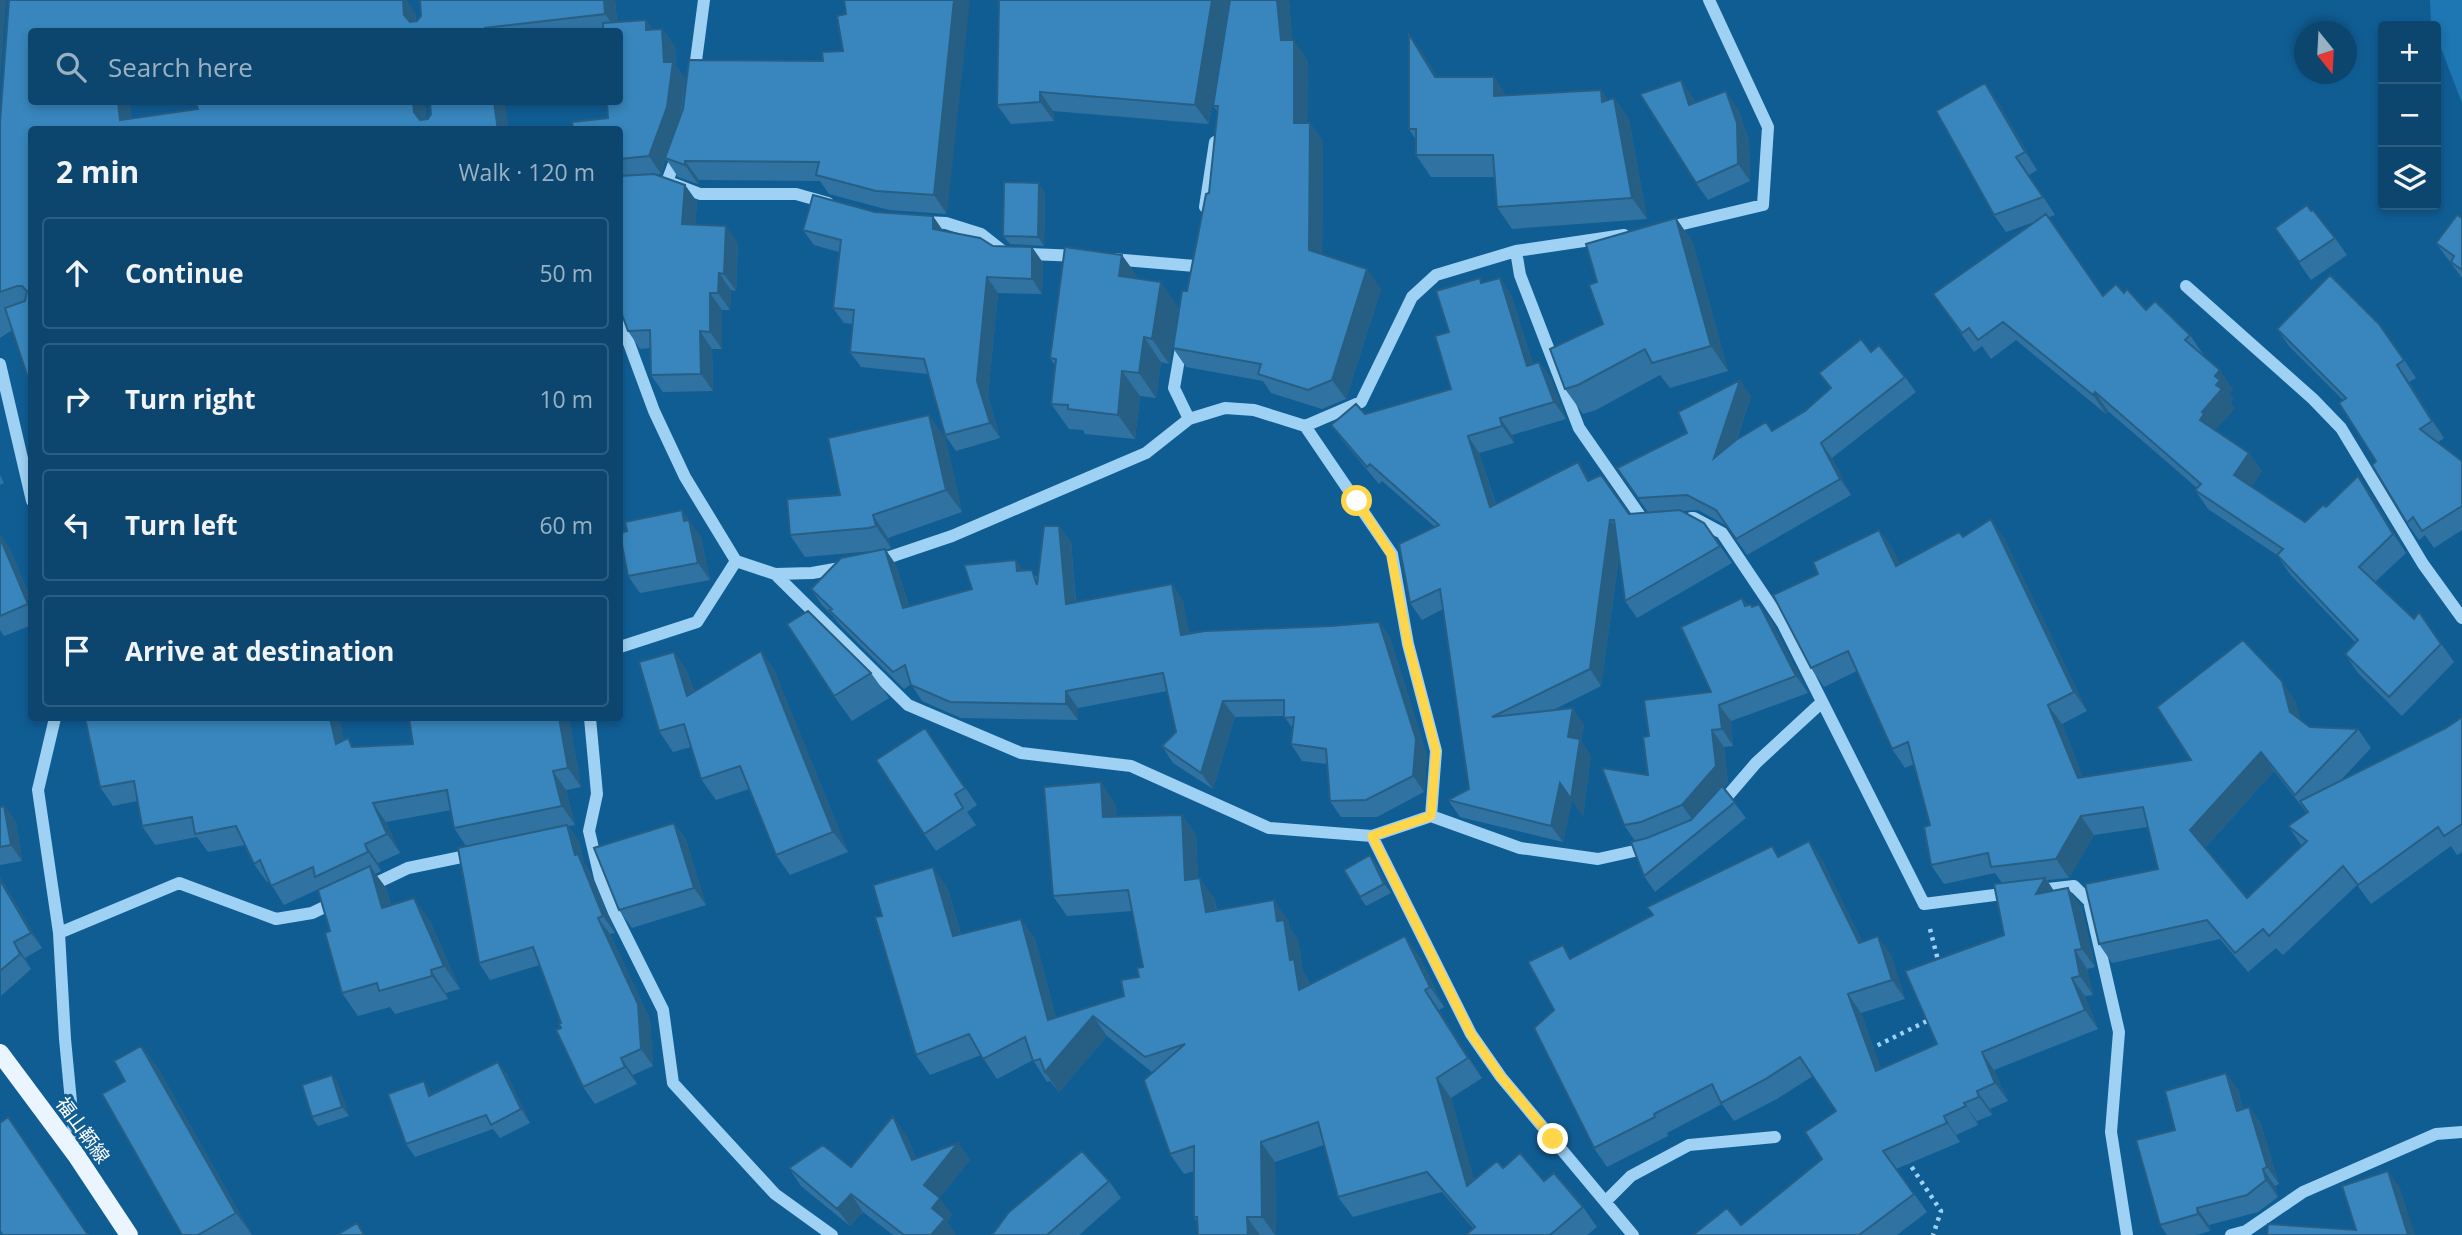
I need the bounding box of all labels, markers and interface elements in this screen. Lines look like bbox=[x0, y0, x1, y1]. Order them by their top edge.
north arrow bbox=[2294, 21, 2357, 84]
map controls bbox=[2378, 21, 2441, 210]
button: + bbox=[2378, 21, 2441, 84]
search box bbox=[28, 28, 623, 105]
icon: search bbox=[52, 48, 90, 86]
text: Search here bbox=[108, 49, 253, 85]
button: − bbox=[2378, 84, 2441, 147]
button: layers bbox=[2378, 147, 2441, 210]
text: 2 min bbox=[56, 151, 139, 192]
text: Walk · 120 m bbox=[458, 156, 595, 188]
icon: ahead bbox=[58, 254, 96, 292]
text: Continue bbox=[125, 255, 244, 291]
text: 50 m bbox=[539, 257, 593, 289]
icon: right bbox=[58, 380, 96, 418]
text: Turn right bbox=[125, 381, 256, 417]
text: 10 m bbox=[539, 383, 593, 415]
route start bbox=[1341, 485, 1372, 516]
icon: left bbox=[58, 506, 96, 544]
text: Turn left bbox=[125, 507, 237, 543]
text: 60 m bbox=[539, 509, 593, 541]
icon: arrive bbox=[58, 632, 96, 670]
text: Arrive at destination bbox=[125, 633, 394, 669]
street label: 福山鞆線 bbox=[50, 1092, 116, 1168]
route end bbox=[1537, 1123, 1568, 1154]

